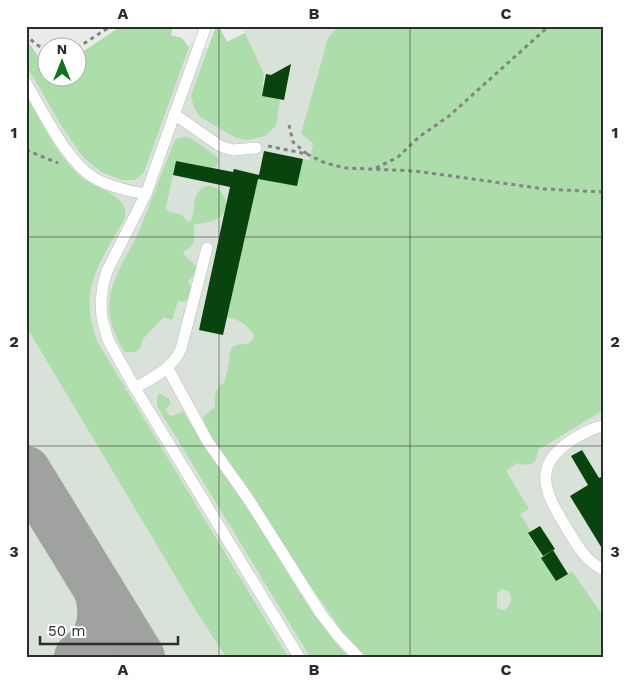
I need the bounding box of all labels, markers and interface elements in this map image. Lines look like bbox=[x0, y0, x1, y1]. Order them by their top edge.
text: A bbox=[118, 4, 129, 23]
text: B bbox=[309, 4, 320, 23]
text: C bbox=[501, 4, 512, 23]
north arrow bbox=[38, 38, 88, 88]
text: N bbox=[57, 41, 67, 57]
text: 1 bbox=[11, 123, 17, 142]
text: 1 bbox=[612, 123, 618, 142]
text: 2 bbox=[9, 332, 19, 351]
text: 2 bbox=[610, 332, 620, 351]
text: 3 bbox=[9, 542, 19, 561]
text: 3 bbox=[610, 542, 620, 561]
scale bar bbox=[40, 613, 178, 645]
text: 50 m bbox=[48, 622, 85, 640]
text: A bbox=[118, 660, 129, 679]
text: B bbox=[309, 660, 320, 679]
text: C bbox=[501, 660, 512, 679]

